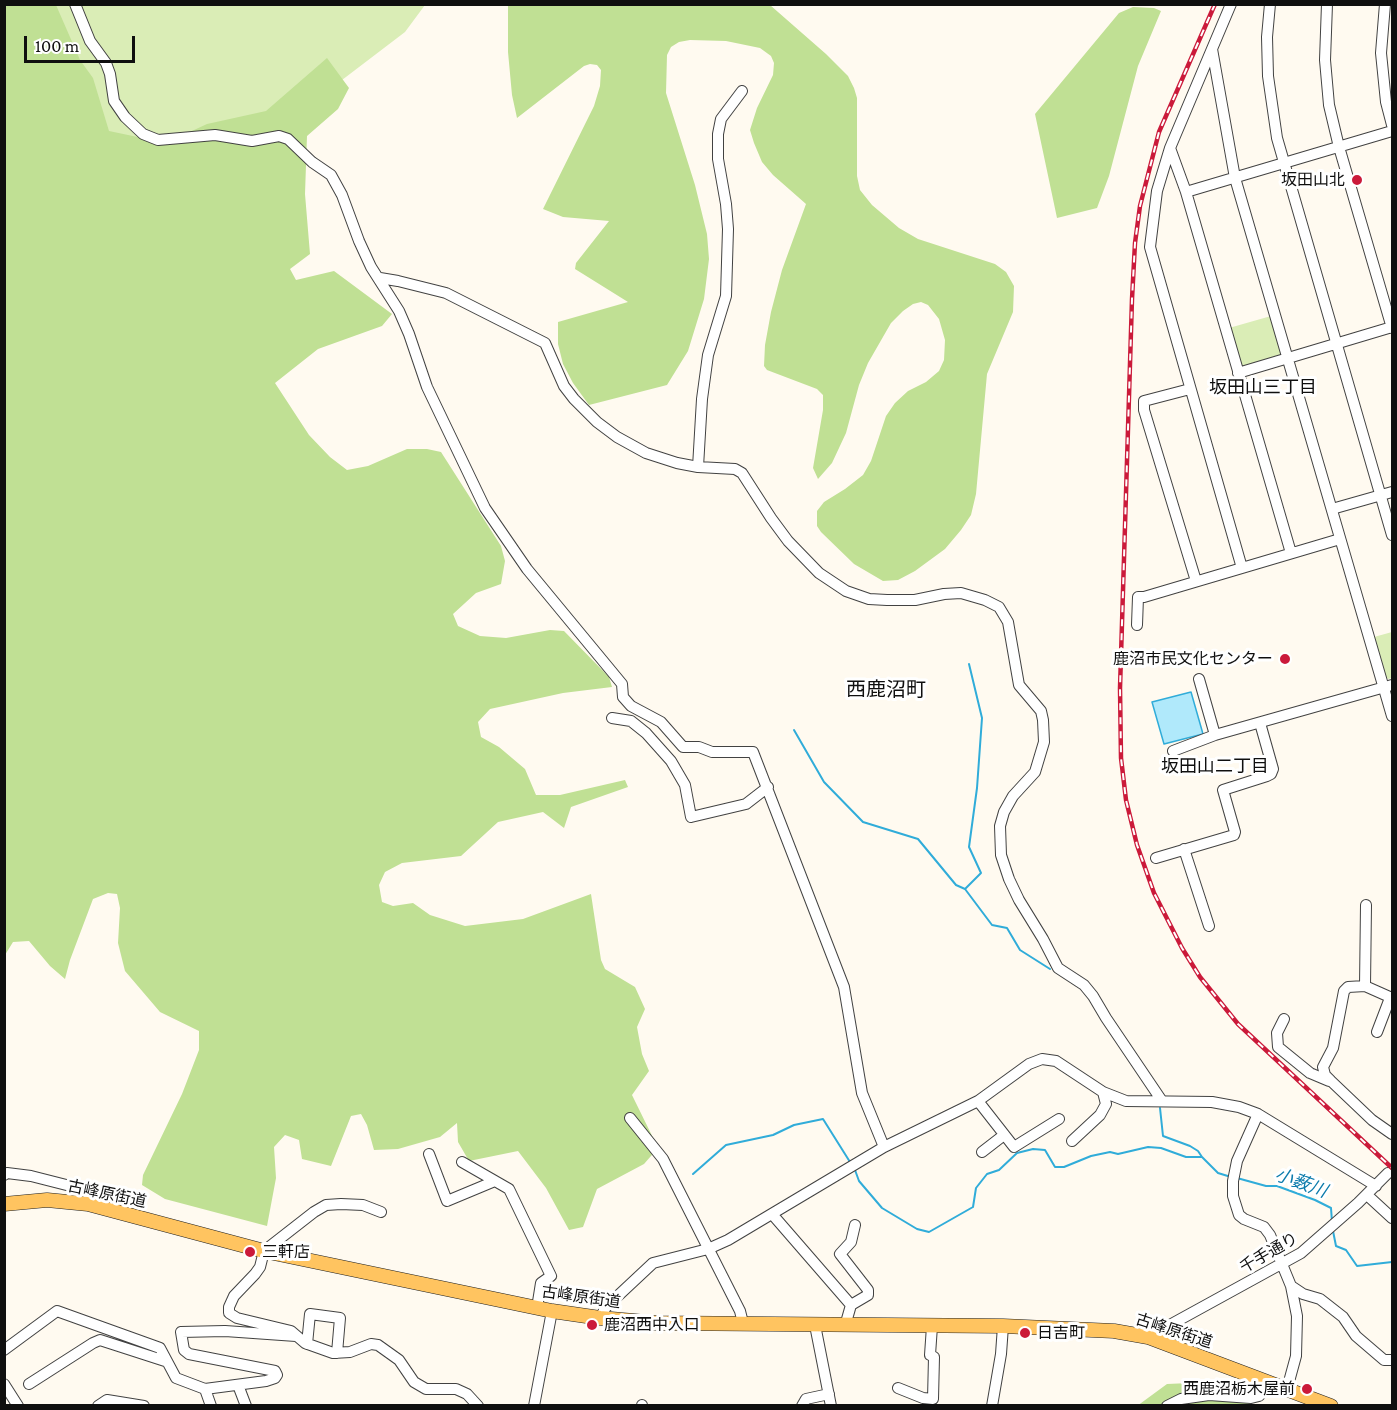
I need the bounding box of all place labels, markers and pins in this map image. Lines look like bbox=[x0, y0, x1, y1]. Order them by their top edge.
place label: 坂田山北 bbox=[1281, 170, 1345, 190]
marker: 坂田山北 bbox=[1350, 173, 1364, 187]
place label: 鹿沼市民文化センター bbox=[1113, 649, 1273, 669]
marker: 鹿沼市民文化センター bbox=[1278, 652, 1292, 666]
place label: 三軒店 bbox=[262, 1242, 310, 1262]
marker: 三軒店 bbox=[243, 1245, 257, 1259]
place label: 鹿沼西中入口 bbox=[604, 1315, 700, 1335]
marker: 鹿沼西中入口 bbox=[585, 1318, 599, 1332]
place label: 日吉町 bbox=[1037, 1323, 1085, 1343]
marker: 日吉町 bbox=[1018, 1326, 1032, 1340]
place label: 西鹿沼栃木屋前 bbox=[1183, 1379, 1295, 1399]
marker: 西鹿沼栃木屋前 bbox=[1300, 1382, 1314, 1396]

